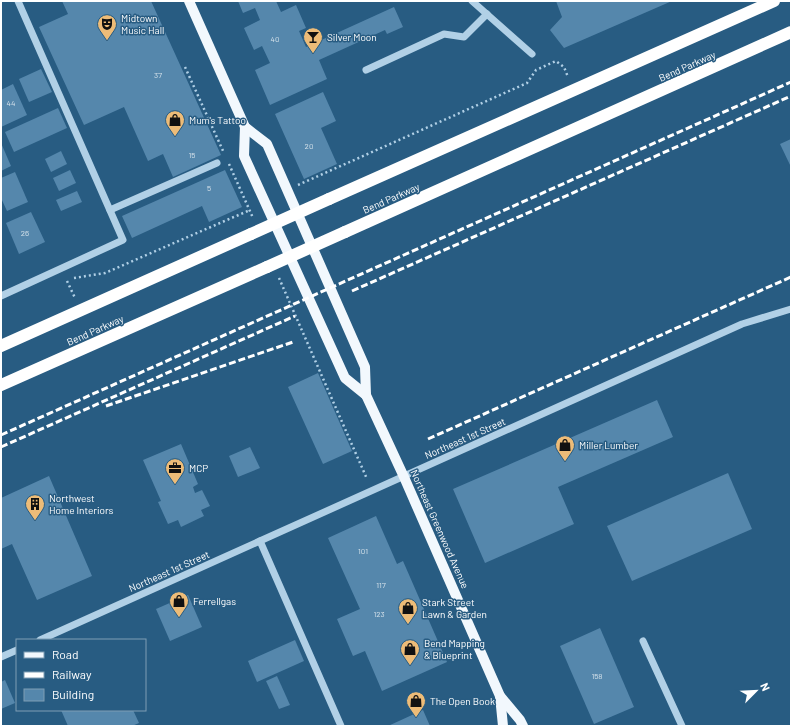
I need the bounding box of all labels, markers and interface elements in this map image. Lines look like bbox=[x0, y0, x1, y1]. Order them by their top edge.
place label: Midtown Music Hall bbox=[121, 12, 164, 36]
theatre icon: Midtown Music Hall bbox=[96, 13, 118, 41]
bar icon: Silver Moon bbox=[302, 26, 324, 54]
place label: Silver Moon bbox=[327, 31, 377, 43]
house number: 40 bbox=[271, 34, 279, 44]
street label: Bend Parkway bbox=[657, 48, 718, 84]
house number: 37 bbox=[154, 70, 162, 80]
house number: 44 bbox=[7, 98, 15, 108]
shop icon: Mum's Tattoo bbox=[164, 109, 186, 137]
place label: Mum's Tattoo bbox=[189, 114, 246, 126]
house number: 20 bbox=[305, 141, 313, 151]
house number: 15 bbox=[189, 150, 195, 160]
street label: Bend Parkway bbox=[361, 180, 422, 216]
house number: 5 bbox=[207, 183, 211, 193]
house number: 26 bbox=[21, 228, 29, 238]
street label: Bend Parkway bbox=[65, 312, 126, 348]
street label: Northeast 1st Street bbox=[423, 415, 508, 461]
shop icon: Miller Lumber bbox=[554, 434, 576, 462]
place label: Miller Lumber bbox=[579, 439, 638, 451]
office icon: MCP bbox=[164, 457, 186, 485]
place label: MCP bbox=[189, 462, 208, 474]
street label: Northeast Greenwood Avenue bbox=[408, 468, 472, 590]
place label: Northwest Home Interiors bbox=[49, 492, 114, 516]
building icon: Northwest Home Interiors bbox=[24, 493, 46, 521]
house number: 101 bbox=[358, 546, 368, 556]
street label: Northeast 1st Street bbox=[127, 548, 212, 594]
house number: 117 bbox=[376, 580, 386, 590]
shop icon: Ferrellgas bbox=[168, 590, 190, 618]
place label: Ferrellgas bbox=[193, 595, 236, 607]
place label: Stark Street Lawn & Garden bbox=[422, 596, 487, 620]
shop icon: Stark Street Lawn & Garden bbox=[397, 597, 419, 625]
house number: 123 bbox=[373, 609, 385, 619]
place label: Bend Mapping & Blueprint bbox=[424, 637, 485, 661]
shop icon: Bend Mapping & Blueprint bbox=[399, 638, 421, 666]
legend bbox=[16, 639, 146, 711]
text: Road bbox=[52, 647, 79, 661]
text: Railway bbox=[52, 667, 92, 681]
house number: 158 bbox=[591, 671, 603, 681]
north arrow bbox=[736, 671, 776, 711]
text: N bbox=[758, 681, 773, 693]
text: Building bbox=[52, 687, 94, 701]
shop icon: The Open Book bbox=[405, 690, 427, 718]
place label: The Open Book bbox=[430, 695, 495, 707]

